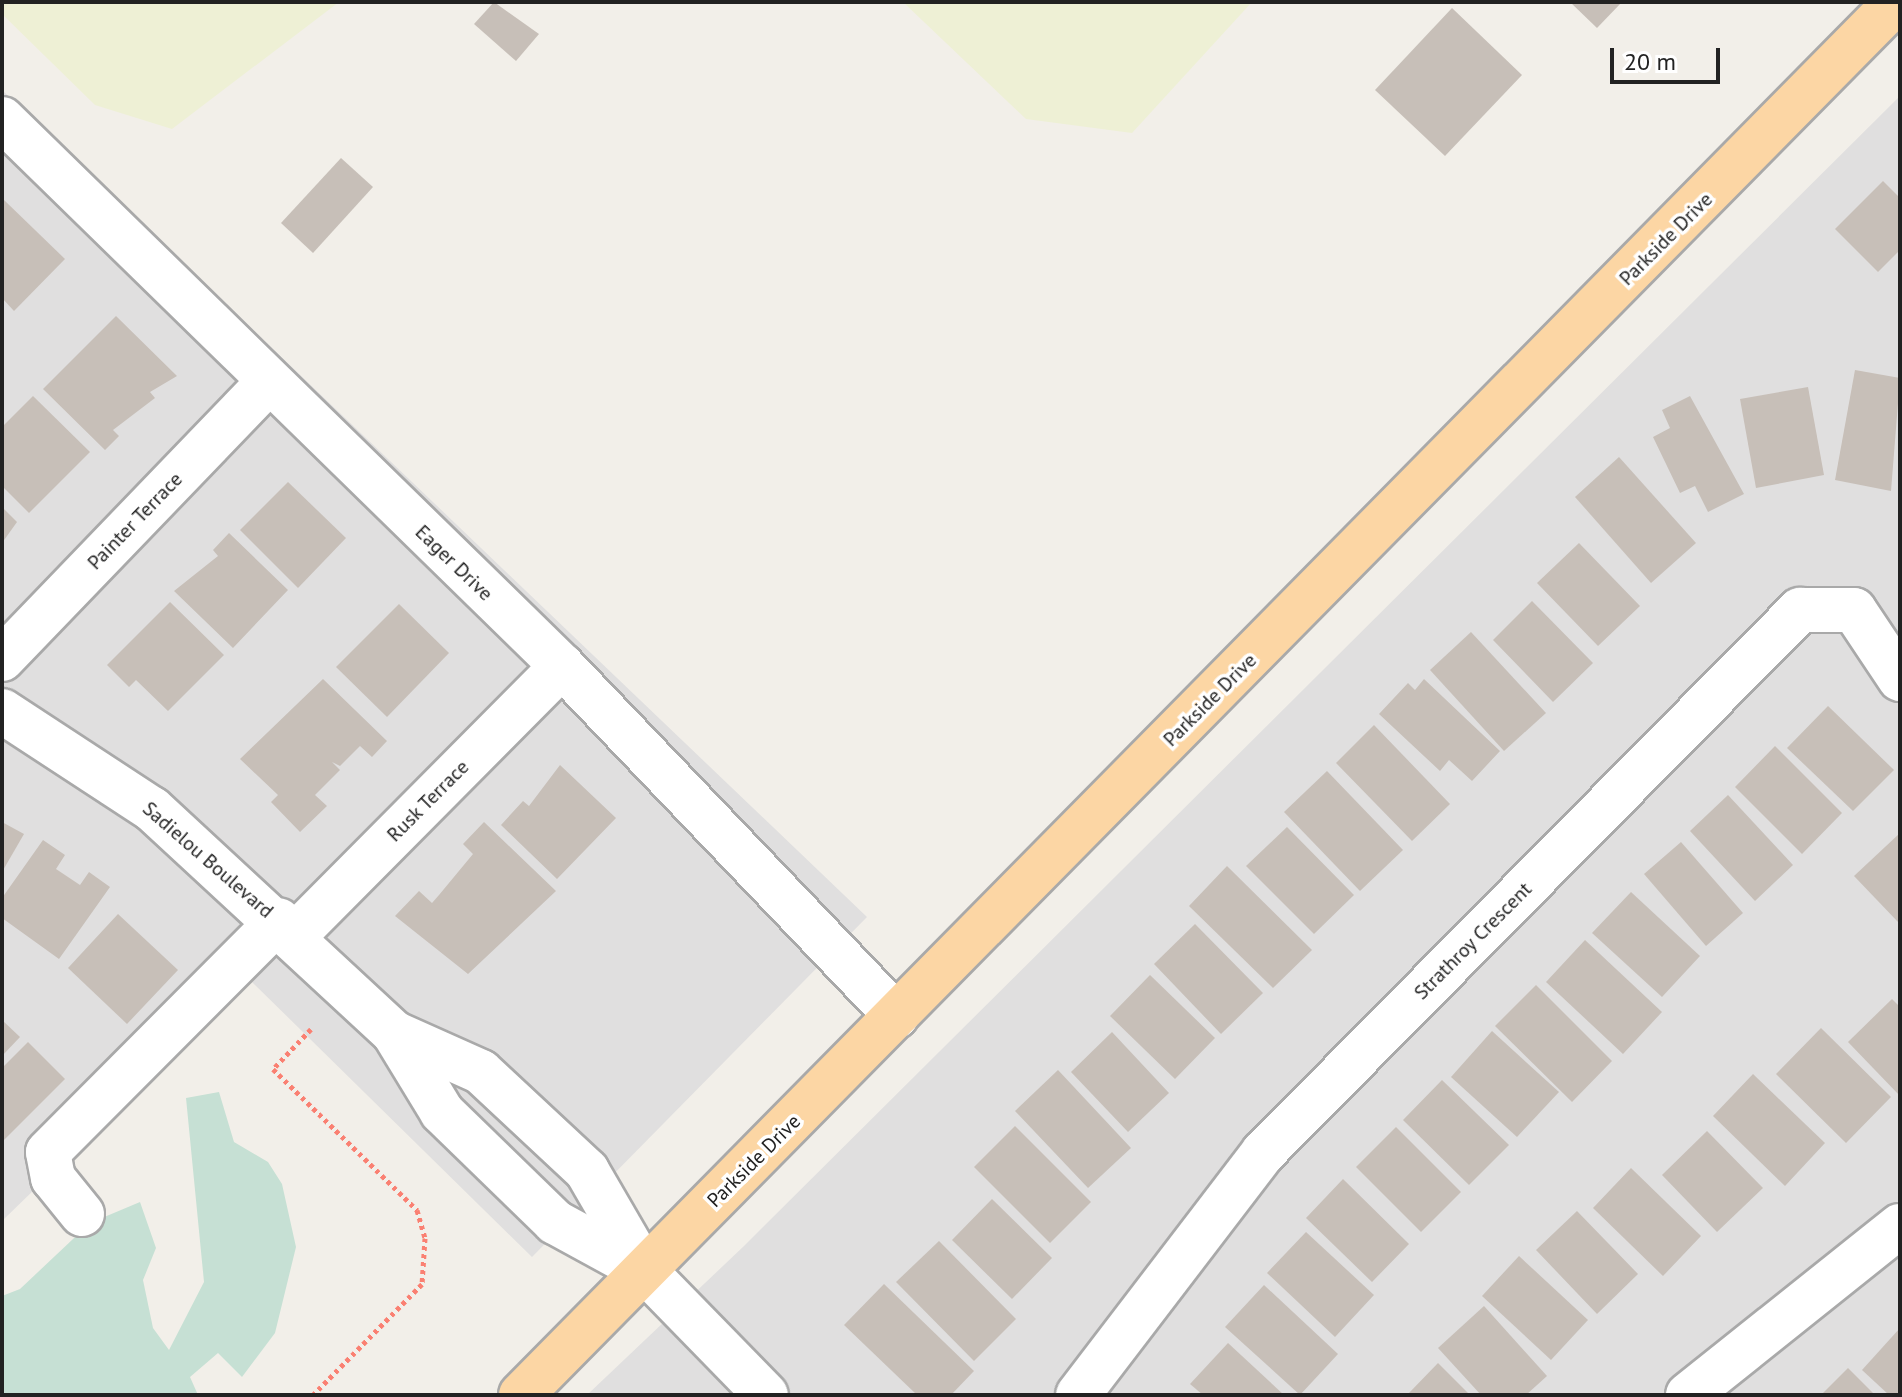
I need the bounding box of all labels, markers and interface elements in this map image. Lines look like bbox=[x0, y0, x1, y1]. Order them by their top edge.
scale bar bbox=[1614, 32, 1724, 82]
text: 20 m bbox=[1624, 46, 1676, 77]
street label: Parkside Drive bbox=[1615, 188, 1717, 290]
street label: Painter Terrace bbox=[82, 467, 188, 575]
street label: Eager Drive bbox=[410, 520, 498, 606]
street label: Parkside Drive bbox=[1159, 649, 1261, 751]
street label: Rusk Terrace bbox=[382, 755, 474, 847]
street label: Sadielou Boulevard bbox=[138, 797, 278, 923]
street label: Strathroy Crescent bbox=[1409, 877, 1537, 1005]
street label: Parkside Drive bbox=[703, 1110, 805, 1212]

